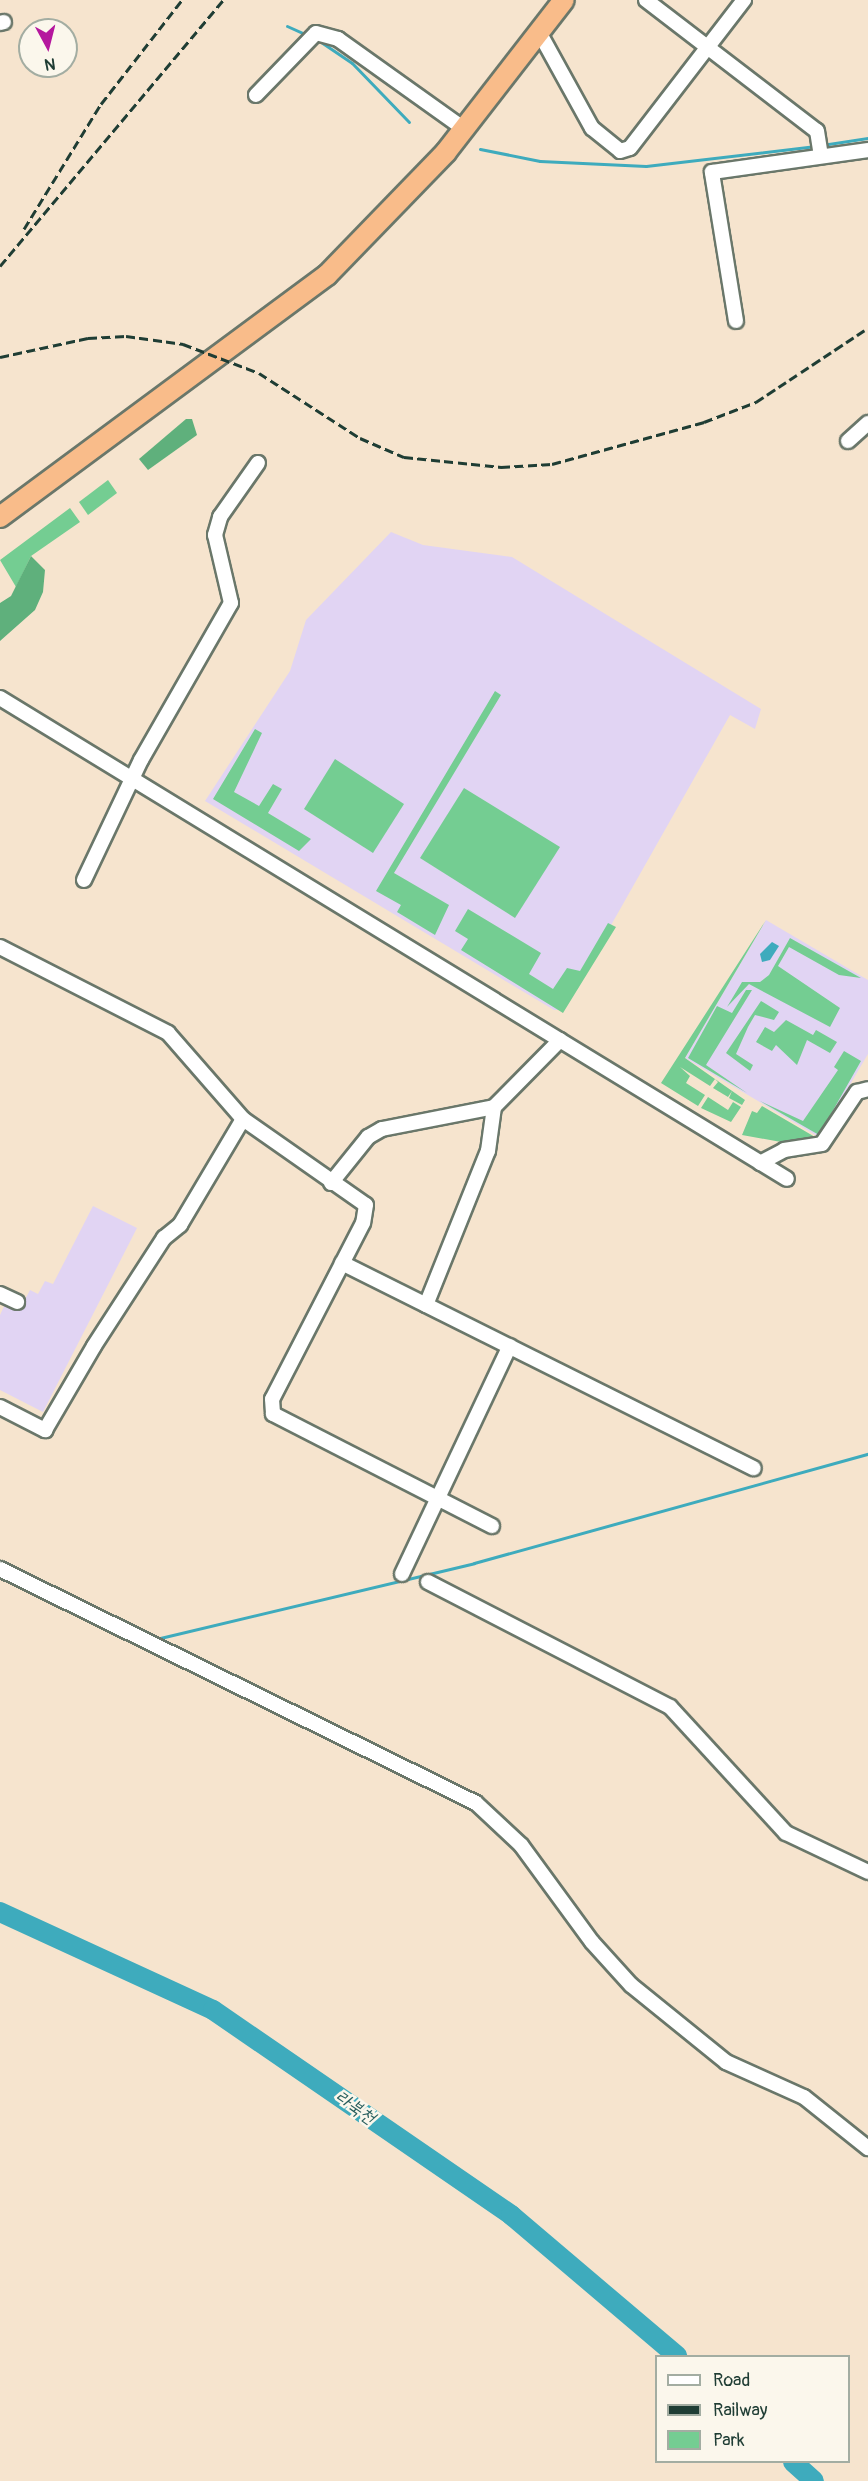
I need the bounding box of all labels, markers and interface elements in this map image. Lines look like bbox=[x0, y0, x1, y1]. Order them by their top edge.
north arrow bbox=[18, 18, 78, 78]
text: N bbox=[43, 53, 57, 74]
water label: 라북천 bbox=[331, 2087, 379, 2129]
legend bbox=[655, 2355, 850, 2463]
text: Road bbox=[713, 2369, 750, 2392]
text: Railway bbox=[713, 2399, 768, 2422]
text: Park bbox=[713, 2429, 745, 2452]

